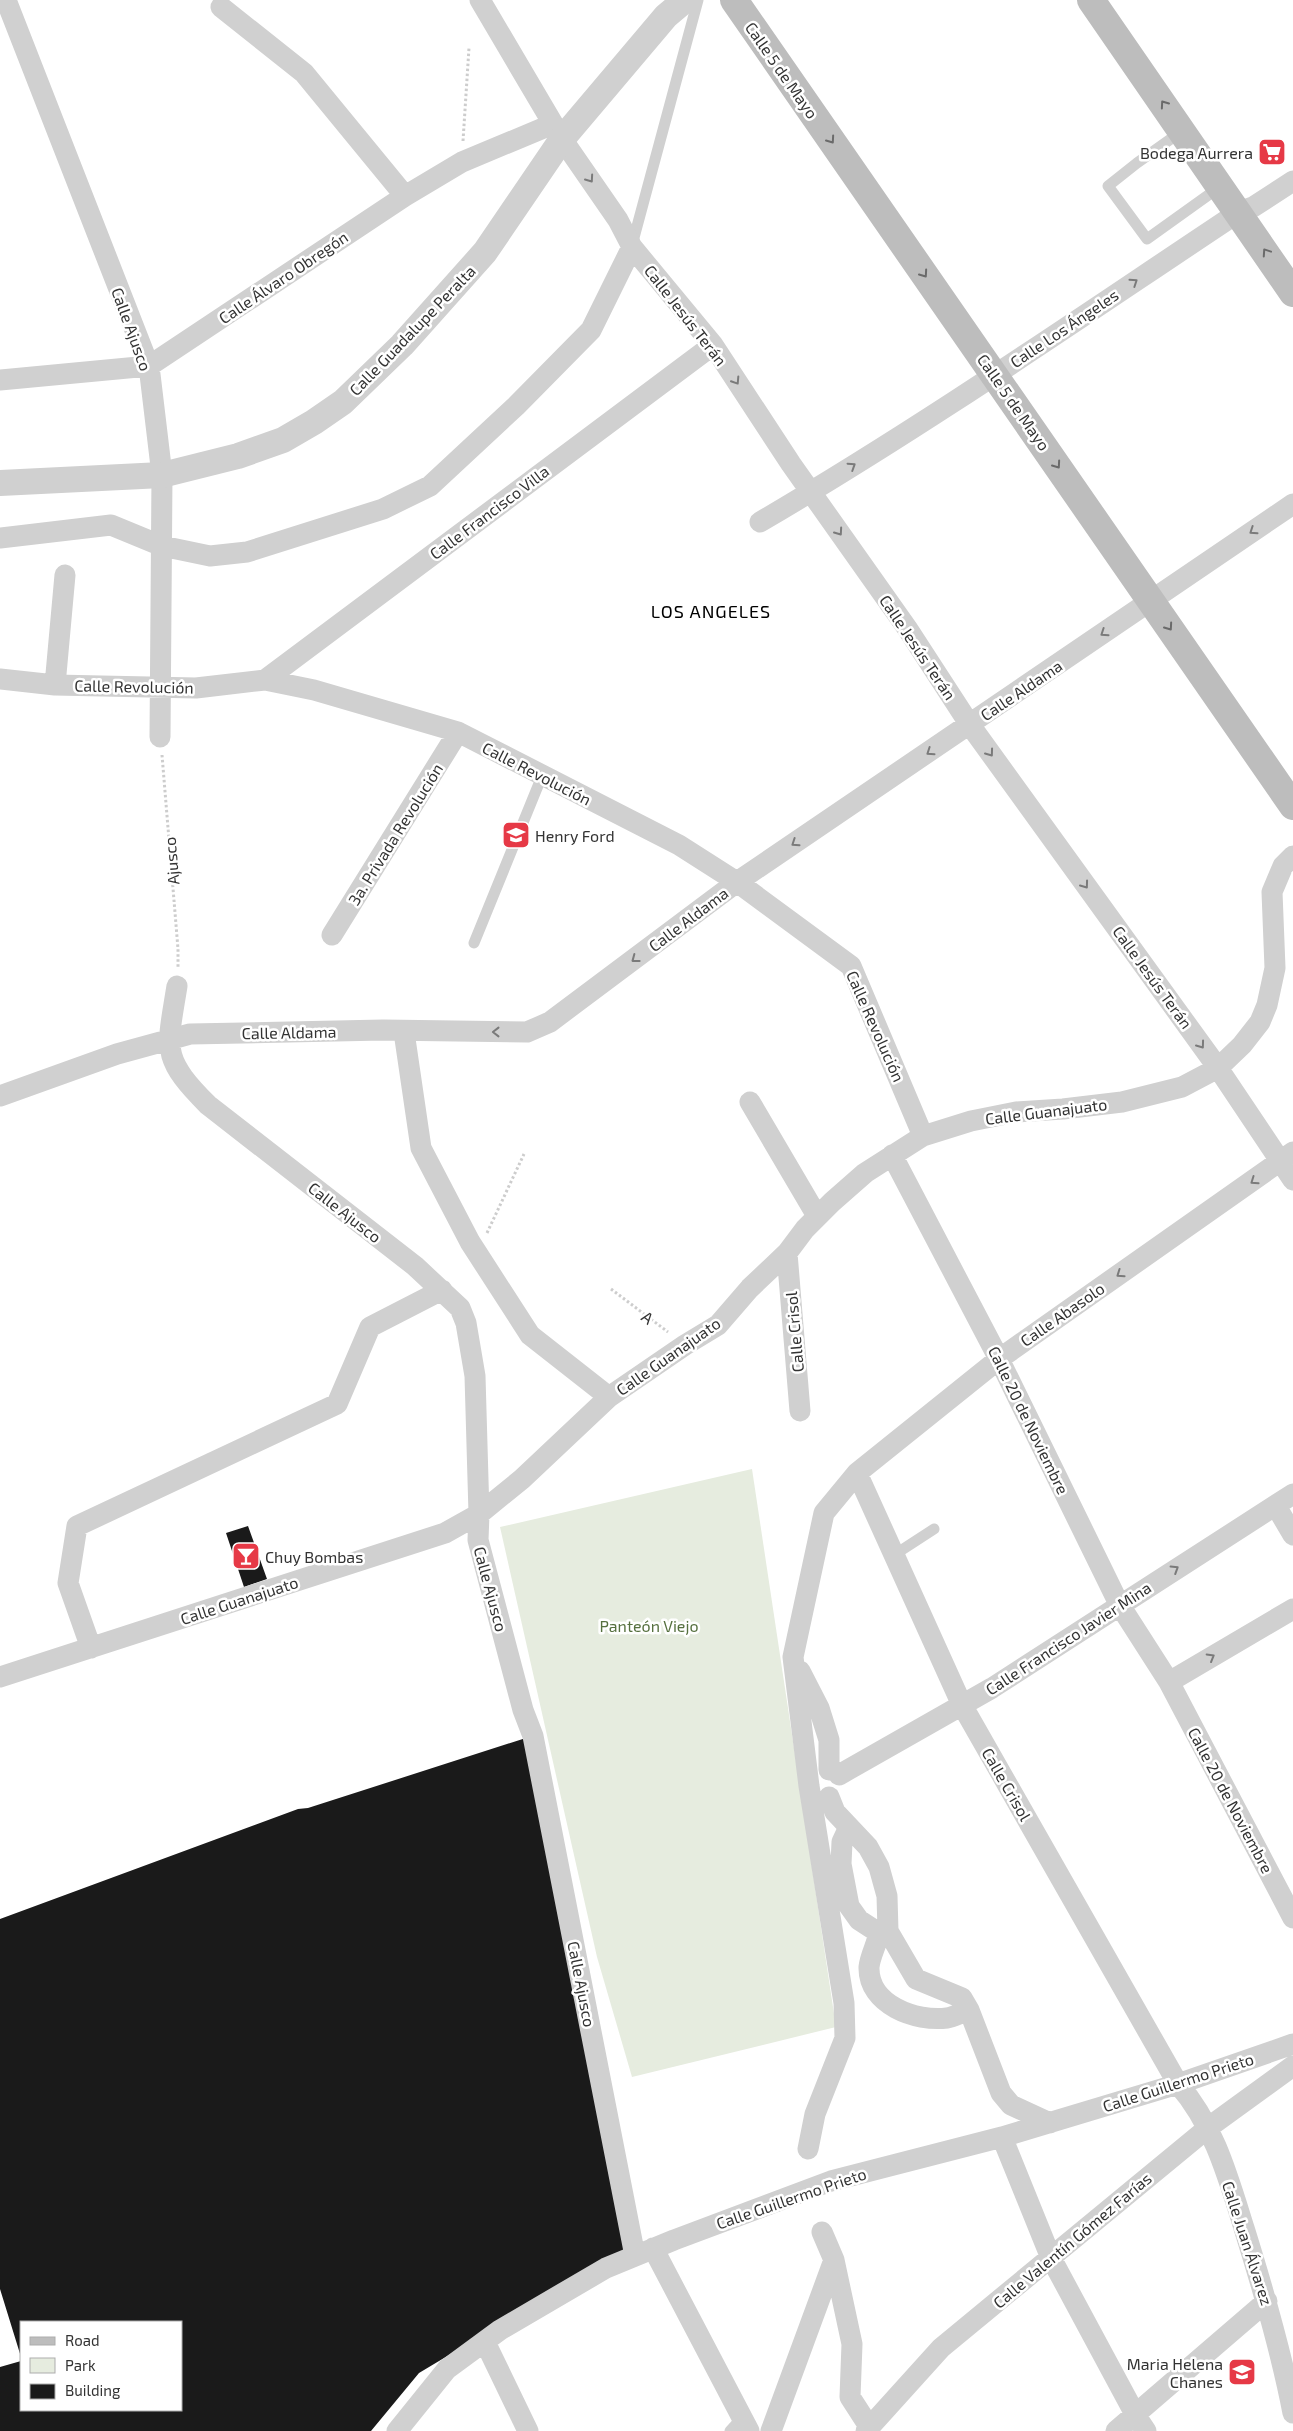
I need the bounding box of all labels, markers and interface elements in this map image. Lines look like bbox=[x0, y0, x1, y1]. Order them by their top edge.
street label: Calle 5 de Mayo bbox=[742, 18, 822, 122]
one-way arrow bbox=[1161, 100, 1170, 110]
one-way arrow bbox=[825, 135, 834, 144]
supermarket icon: Bodega Aurrera bbox=[1257, 137, 1287, 167]
place label: Bodega Aurrera bbox=[1140, 143, 1253, 162]
one-way arrow bbox=[584, 174, 593, 183]
street label: Calle Álvaro Obregón bbox=[215, 227, 351, 327]
one-way arrow bbox=[1263, 249, 1272, 258]
street label: Calle Guadalupe Peralta bbox=[345, 261, 479, 399]
street label: Calle Jesús Terán bbox=[641, 261, 731, 369]
one-way arrow bbox=[918, 268, 927, 278]
one-way arrow bbox=[1128, 279, 1138, 288]
street label: Calle Ajusco bbox=[107, 285, 156, 374]
street label: Calle Los Ángeles bbox=[1006, 285, 1122, 371]
street label: Calle 5 de Mayo bbox=[974, 350, 1054, 454]
one-way arrow bbox=[730, 376, 740, 385]
one-way arrow bbox=[1051, 459, 1060, 469]
street label: Calle Francisco Villa bbox=[426, 461, 552, 563]
one-way arrow bbox=[846, 463, 855, 473]
one-way arrow bbox=[1249, 525, 1258, 534]
one-way arrow bbox=[833, 527, 842, 536]
street label: Calle Jesús Terán bbox=[876, 591, 960, 703]
district label: LOS ANGELES bbox=[651, 600, 771, 622]
one-way arrow bbox=[1163, 622, 1172, 631]
one-way arrow bbox=[1100, 627, 1110, 636]
street label: Calle Aldama bbox=[976, 656, 1066, 724]
street label: Calle Revolución bbox=[74, 675, 194, 697]
street label: Calle Revolución bbox=[479, 737, 595, 809]
one-way arrow bbox=[926, 746, 936, 755]
one-way arrow bbox=[984, 747, 993, 757]
street label: 3a. Privada Revolución bbox=[344, 760, 446, 908]
school or university icon: Henry Ford bbox=[501, 820, 531, 850]
place label: Henry Ford bbox=[535, 826, 615, 845]
street label: Ajusco bbox=[159, 836, 184, 886]
one-way arrow bbox=[791, 837, 801, 846]
one-way arrow bbox=[1079, 879, 1089, 888]
street label: Calle Aldama bbox=[644, 883, 732, 955]
street label: Calle Jesús Terán bbox=[1109, 922, 1197, 1032]
one-way arrow bbox=[632, 953, 641, 961]
street label: Calle Revolución bbox=[843, 968, 909, 1084]
street label: Calle Aldama bbox=[242, 1022, 336, 1042]
one-way arrow bbox=[492, 1027, 500, 1037]
one-way arrow bbox=[1195, 1039, 1204, 1049]
street label: Calle Guanajuato bbox=[984, 1094, 1108, 1129]
one-way arrow bbox=[1250, 1175, 1259, 1184]
street label: Calle Ajusco bbox=[304, 1178, 385, 1247]
one-way arrow bbox=[1117, 1268, 1126, 1277]
street label: Calle Abasolo bbox=[1016, 1278, 1108, 1350]
street label: Calle Crisol bbox=[781, 1291, 807, 1373]
street label: A bbox=[638, 1306, 658, 1328]
street label: Calle Guanajuato bbox=[612, 1313, 724, 1400]
street label: Calle 20 de Noviembre bbox=[985, 1343, 1073, 1497]
bar icon: Chuy Bombas bbox=[231, 1541, 261, 1571]
street label: Calle Ajusco bbox=[470, 1544, 511, 1634]
place label: Chuy Bombas bbox=[265, 1547, 363, 1566]
one-way arrow bbox=[1170, 1565, 1179, 1575]
street label: Calle Guanajuato bbox=[178, 1572, 301, 1629]
street label: Calle Francisco Javier Mina bbox=[982, 1577, 1154, 1699]
park label: Panteón Viejo bbox=[599, 1616, 699, 1636]
one-way arrow bbox=[1205, 1654, 1214, 1664]
street label: Calle 20 de Noviembre bbox=[1185, 1724, 1277, 1876]
street label: Calle Crisol bbox=[979, 1744, 1036, 1824]
street label: Calle Ajusco bbox=[563, 1939, 600, 2029]
street label: Calle Guillermo Prieto bbox=[1100, 2049, 1256, 2115]
street label: Calle Guillermo Prieto bbox=[713, 2163, 869, 2233]
street label: Calle Valentín Gómez Farías bbox=[989, 2168, 1155, 2312]
street label: Calle Juan Álvarez bbox=[1219, 2178, 1277, 2308]
legend bbox=[20, 2321, 182, 2411]
text: Road bbox=[65, 2331, 100, 2349]
place label: Maria Helena Chanes bbox=[1127, 2354, 1223, 2391]
text: Park bbox=[65, 2356, 96, 2374]
school or university icon: Maria Helena Chanes bbox=[1227, 2357, 1257, 2387]
text: Building bbox=[65, 2381, 121, 2399]

